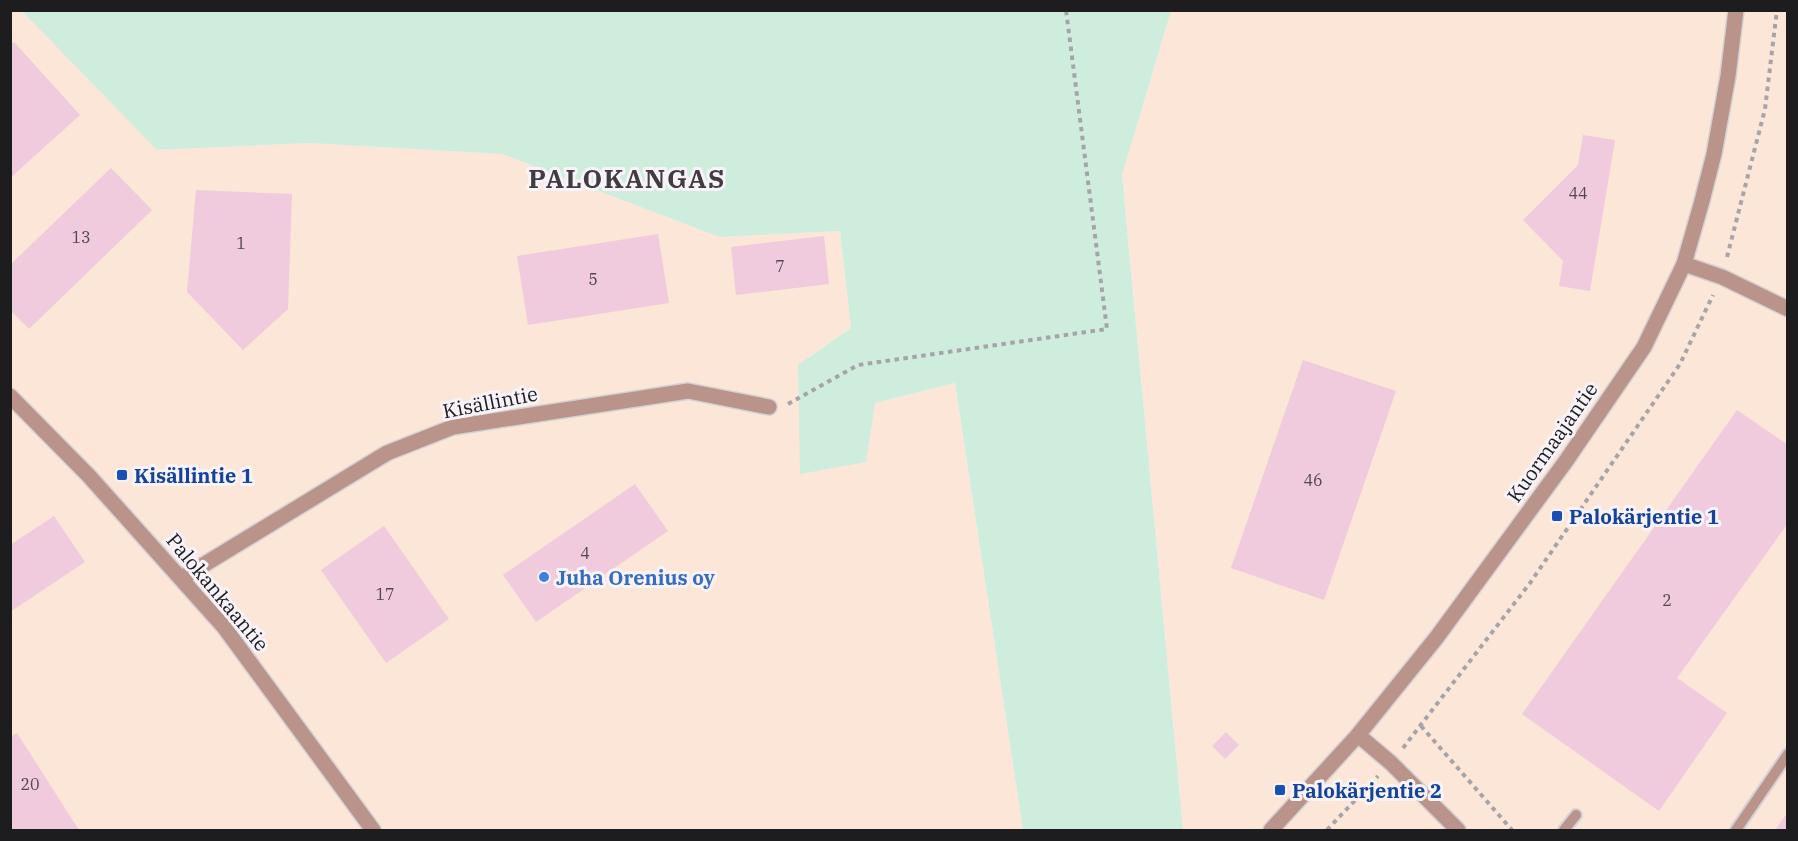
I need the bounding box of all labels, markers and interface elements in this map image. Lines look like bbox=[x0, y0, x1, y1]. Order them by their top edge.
district label: PALOKANGAS bbox=[528, 161, 726, 195]
house number: 44 bbox=[1568, 183, 1588, 203]
house number: 13 bbox=[71, 227, 91, 247]
house number: 1 bbox=[236, 233, 246, 253]
house number: 7 bbox=[775, 256, 785, 276]
house number: 5 bbox=[588, 269, 598, 289]
street label: Kuormaajantie bbox=[1501, 377, 1603, 507]
street label: Kisällintie bbox=[440, 380, 540, 424]
place label: Kisällintie 1 bbox=[134, 462, 253, 489]
marker: Kisällintie 1 bbox=[115, 468, 129, 482]
house number: 46 bbox=[1303, 470, 1323, 490]
place label: Palokärjentie 1 bbox=[1569, 503, 1719, 530]
marker: Palokärjentie 1 bbox=[1550, 509, 1564, 523]
street label: Palokankaantie bbox=[161, 527, 275, 657]
house number: 4 bbox=[580, 543, 590, 563]
place label: Juha Orenius oy bbox=[556, 564, 716, 591]
marker: Juha Orenius oy bbox=[537, 570, 551, 584]
house number: 17 bbox=[375, 584, 395, 604]
house number: 2 bbox=[1662, 590, 1672, 610]
house number: 20 bbox=[20, 774, 40, 794]
place label: Palokärjentie 2 bbox=[1292, 777, 1442, 804]
marker: Palokärjentie 2 bbox=[1273, 783, 1287, 797]

